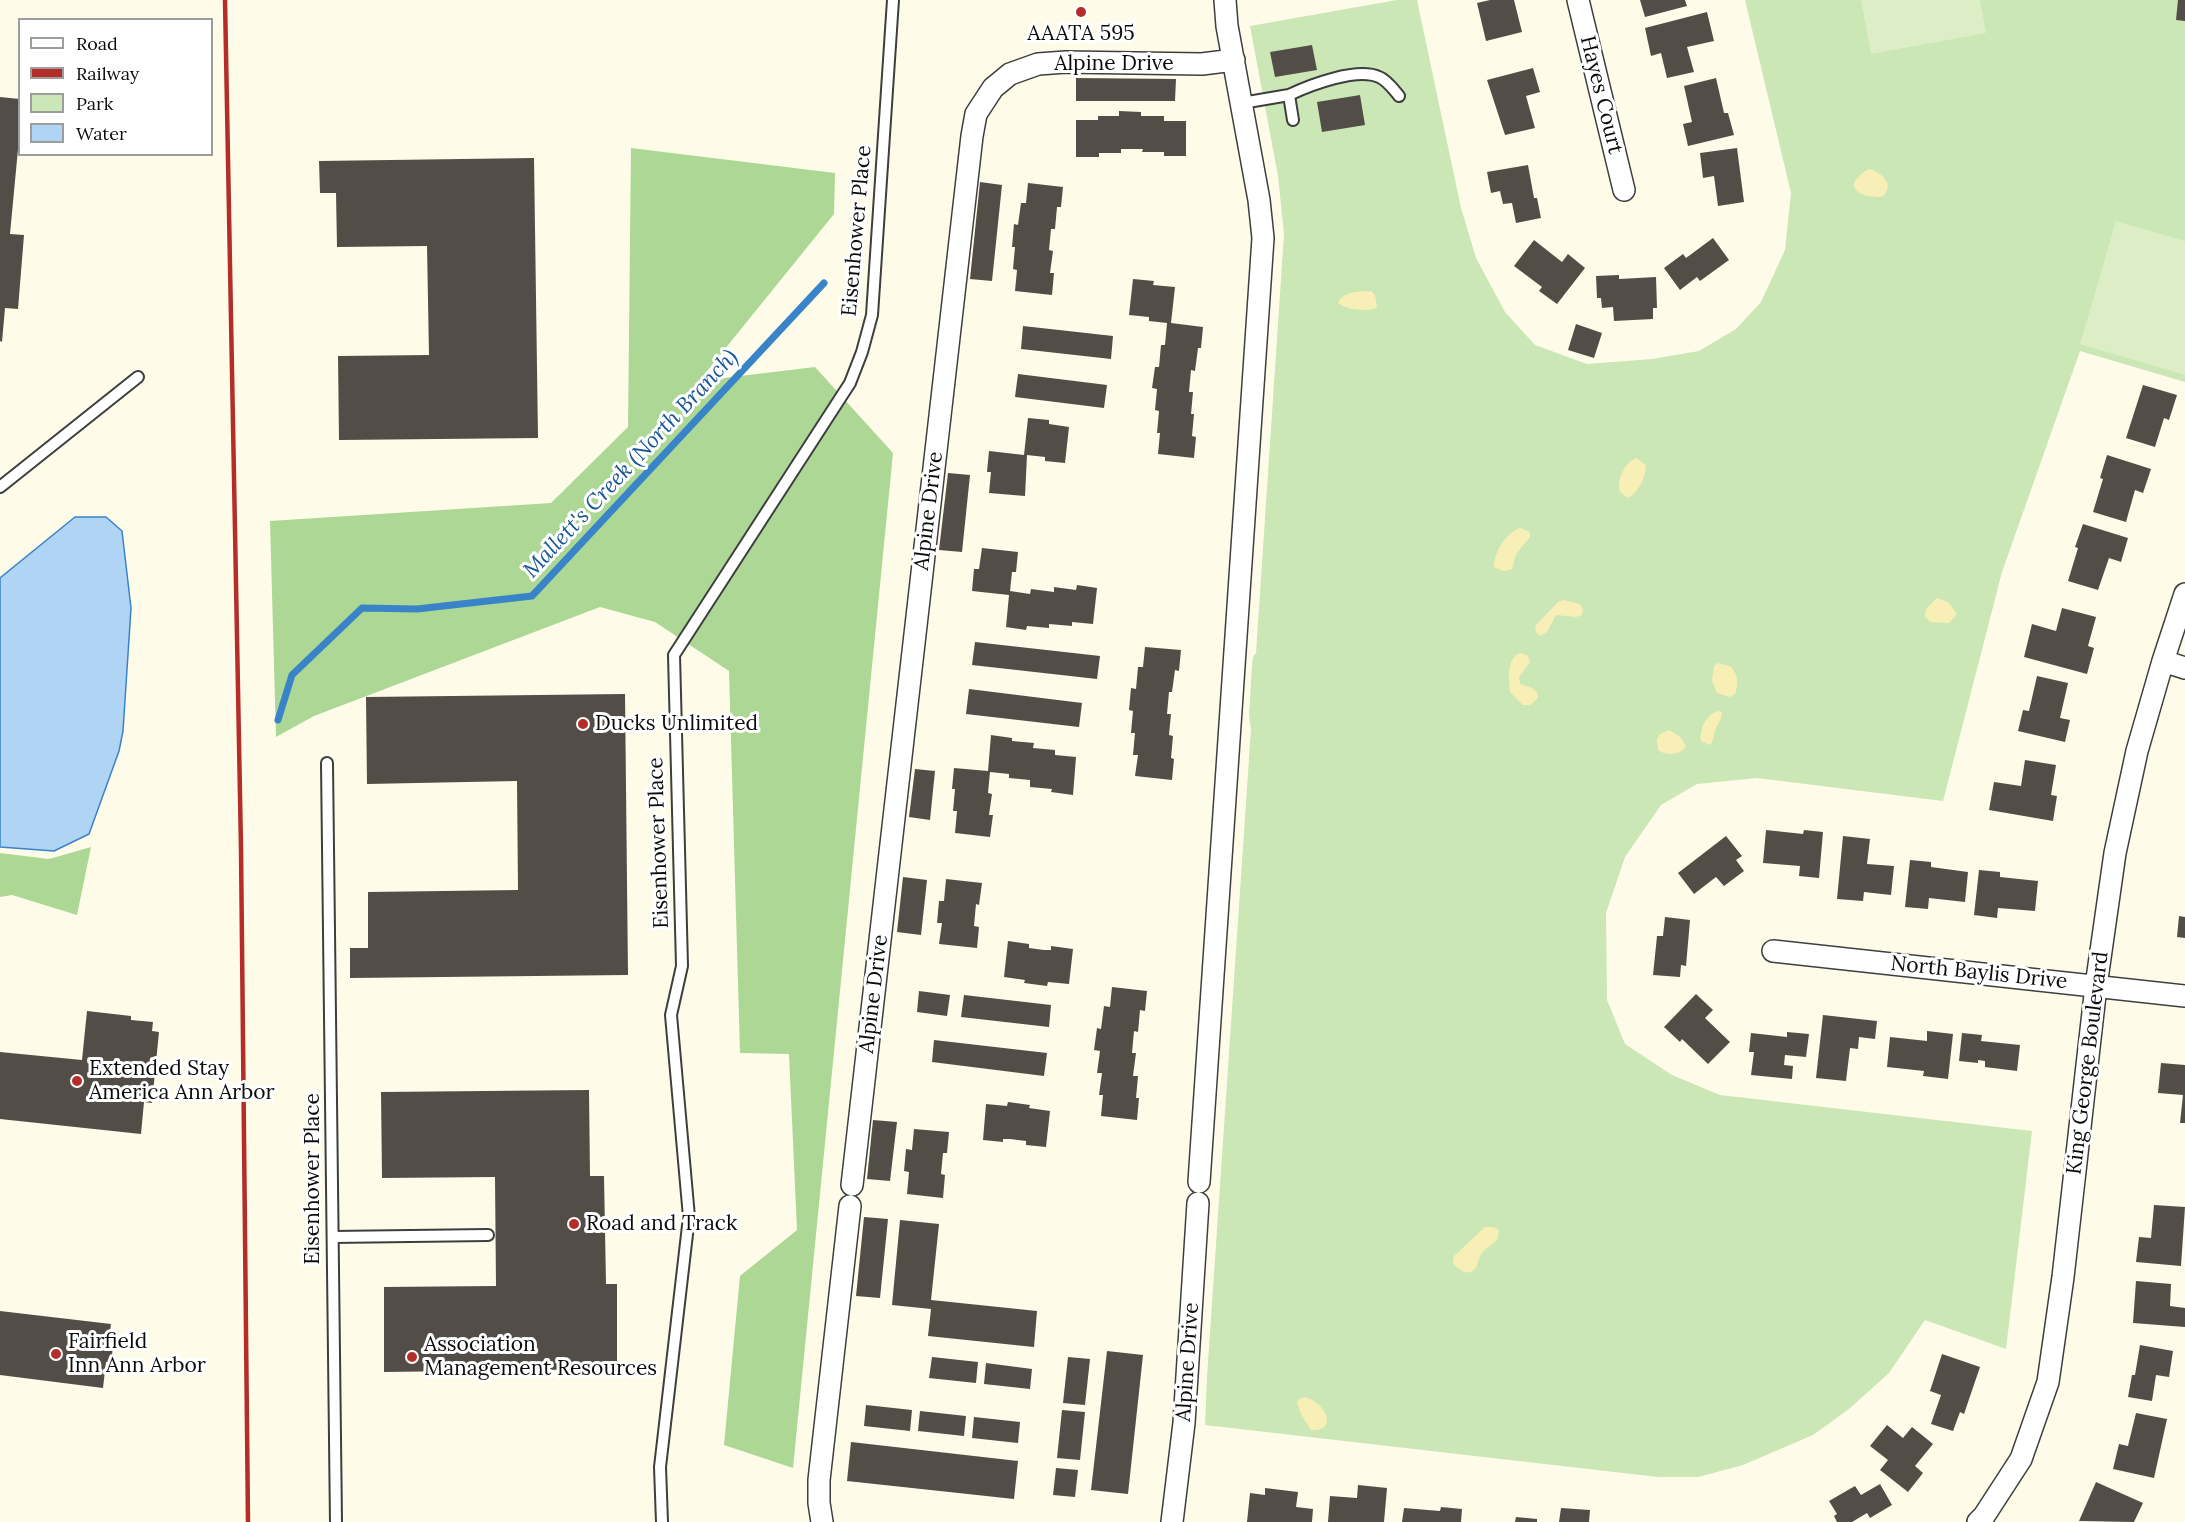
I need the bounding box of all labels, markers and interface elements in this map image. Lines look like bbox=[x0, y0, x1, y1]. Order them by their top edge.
marker: AAATA 595 bbox=[1074, 5, 1088, 19]
legend bbox=[18, 18, 213, 156]
place label: AAATA 595 bbox=[1027, 21, 1135, 47]
text: Road bbox=[76, 32, 118, 55]
street label: Hayes Court bbox=[1574, 33, 1628, 157]
street label: Alpine Drive bbox=[1054, 51, 1174, 77]
text: Railway bbox=[76, 62, 139, 85]
text: Park bbox=[76, 92, 113, 115]
text: Water bbox=[76, 122, 127, 145]
street label: Eisenhower Place bbox=[837, 144, 877, 318]
water label: Mallett's Creek (North Branch) bbox=[518, 344, 744, 584]
street label: Alpine Drive bbox=[909, 450, 949, 572]
place label: Ducks Unlimited bbox=[595, 711, 758, 737]
marker: Ducks Unlimited bbox=[576, 717, 590, 731]
street label: Eisenhower Place bbox=[643, 757, 675, 929]
street label: Alpine Drive bbox=[854, 933, 894, 1055]
street label: King George Boulevard bbox=[2062, 950, 2114, 1176]
street label: North Baylis Drive bbox=[1889, 951, 2069, 995]
place label: Extended Stay America Ann Arbor bbox=[89, 1056, 275, 1106]
marker: Extended Stay America Ann Arbor bbox=[70, 1074, 84, 1088]
street label: Eisenhower Place bbox=[300, 1093, 326, 1265]
place label: Road and Track bbox=[586, 1211, 737, 1237]
marker: Road and Track bbox=[567, 1217, 581, 1231]
street label: Alpine Drive bbox=[1171, 1302, 1205, 1422]
place label: Fairfield Inn Ann Arbor bbox=[68, 1329, 206, 1379]
place label: Association Management Resources bbox=[424, 1332, 657, 1382]
marker: Fairfield Inn Ann Arbor bbox=[49, 1347, 63, 1361]
marker: Association Management Resources bbox=[405, 1350, 419, 1364]

